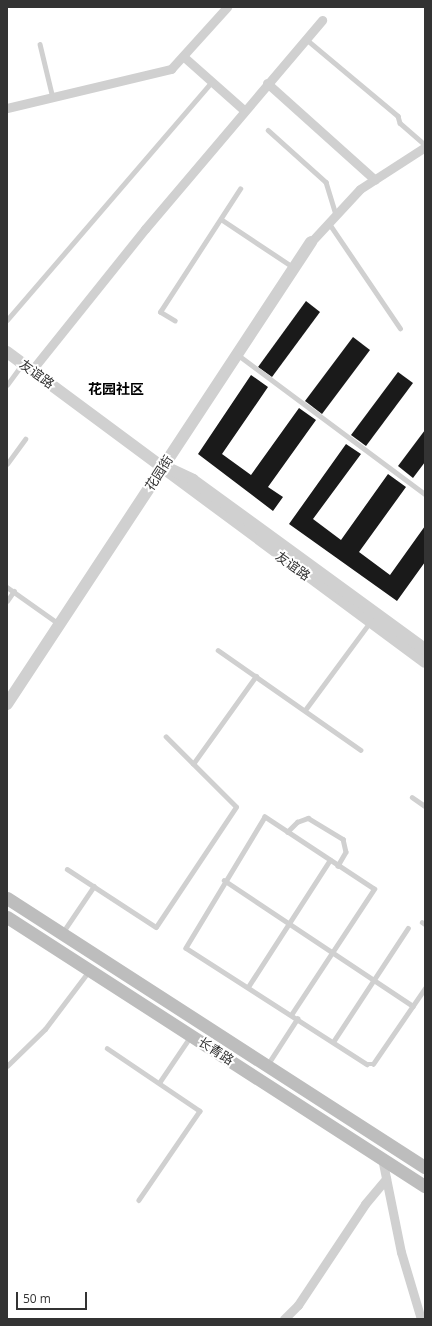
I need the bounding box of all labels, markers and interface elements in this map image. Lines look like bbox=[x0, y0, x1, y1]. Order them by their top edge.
street label: 友谊路 bbox=[17, 356, 57, 392]
district label: 花园社区 bbox=[88, 381, 144, 397]
street label: 花园街 bbox=[142, 452, 176, 494]
street label: 友谊路 bbox=[273, 548, 313, 584]
street label: 长青路 bbox=[195, 1034, 237, 1068]
scale bar bbox=[18, 1284, 89, 1310]
text: 50 m bbox=[23, 1290, 51, 1307]

